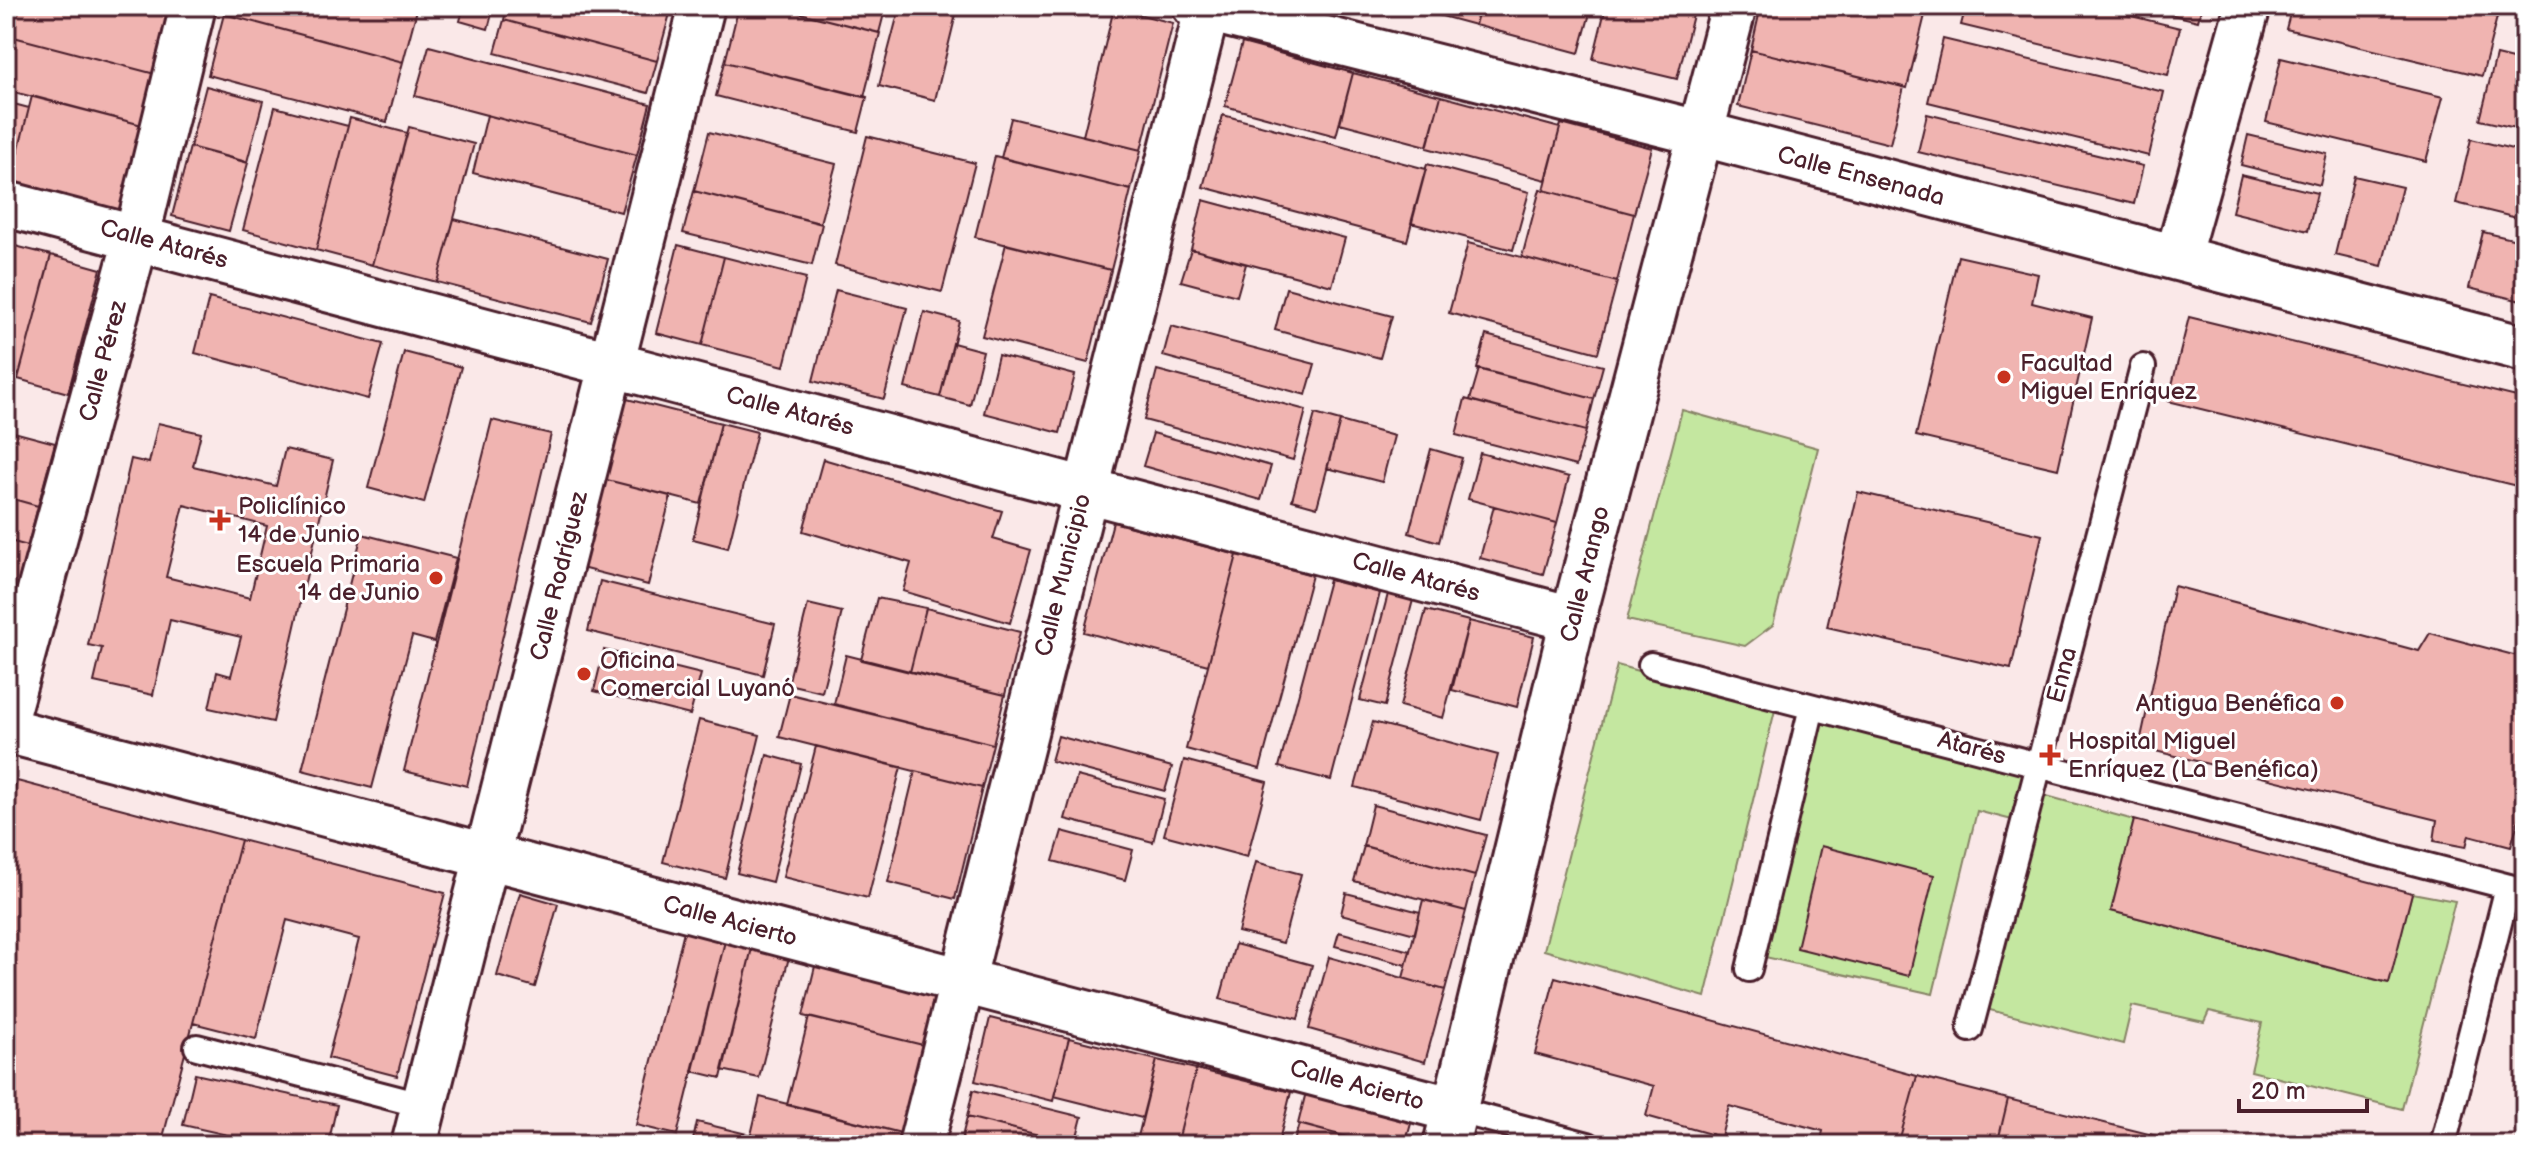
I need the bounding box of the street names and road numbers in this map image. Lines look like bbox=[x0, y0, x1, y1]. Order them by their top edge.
street label: Calle Ensenada bbox=[1774, 140, 1948, 212]
street label: Calle Atarés bbox=[97, 213, 231, 275]
street label: Calle Pérez bbox=[73, 297, 133, 425]
street label: Calle Atarés bbox=[723, 380, 857, 442]
street label: Calle Rodríguez bbox=[524, 488, 594, 664]
street label: Calle Municipio bbox=[1029, 491, 1097, 659]
street label: Calle Arango bbox=[1554, 503, 1616, 645]
street label: Calle Atarés bbox=[1349, 546, 1483, 608]
street label: Enna bbox=[2041, 644, 2083, 706]
street label: Atarés bbox=[1935, 725, 2009, 771]
street label: Calle Acierto bbox=[660, 889, 800, 953]
street label: Calle Acierto bbox=[1287, 1053, 1427, 1117]

